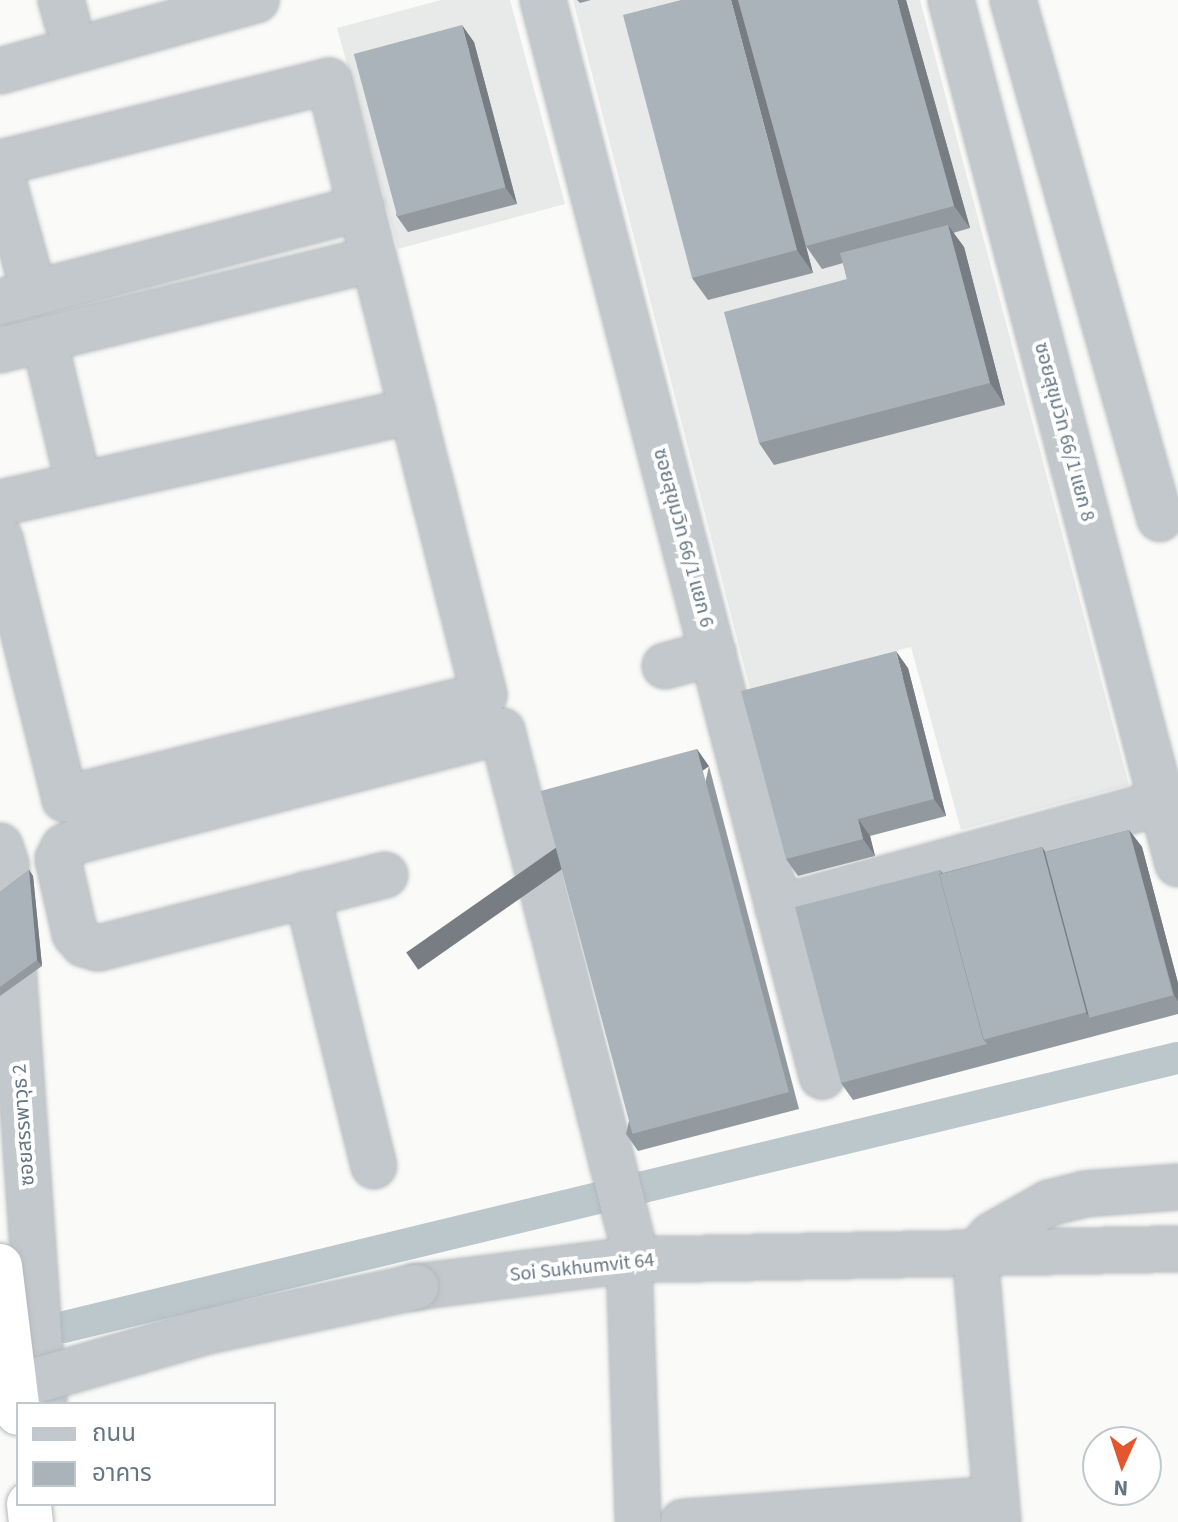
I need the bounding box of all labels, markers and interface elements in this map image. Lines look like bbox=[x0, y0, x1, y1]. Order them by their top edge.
street label: ซอยสุขุมวิท 66/1 แยก 8 bbox=[1029, 340, 1099, 524]
street label: ซอยสุขุมวิท 66/1 แยก 6 bbox=[648, 446, 718, 630]
street label: ซอยสรรพาวุธ 2 bbox=[8, 1063, 40, 1187]
street label: Soi Sukhumvit 64 bbox=[509, 1248, 655, 1288]
legend bbox=[16, 1402, 276, 1506]
text: ถนน bbox=[92, 1416, 136, 1451]
north arrow bbox=[1082, 1426, 1162, 1506]
text: อาคาร bbox=[92, 1456, 152, 1491]
text: N bbox=[1113, 1472, 1129, 1504]

